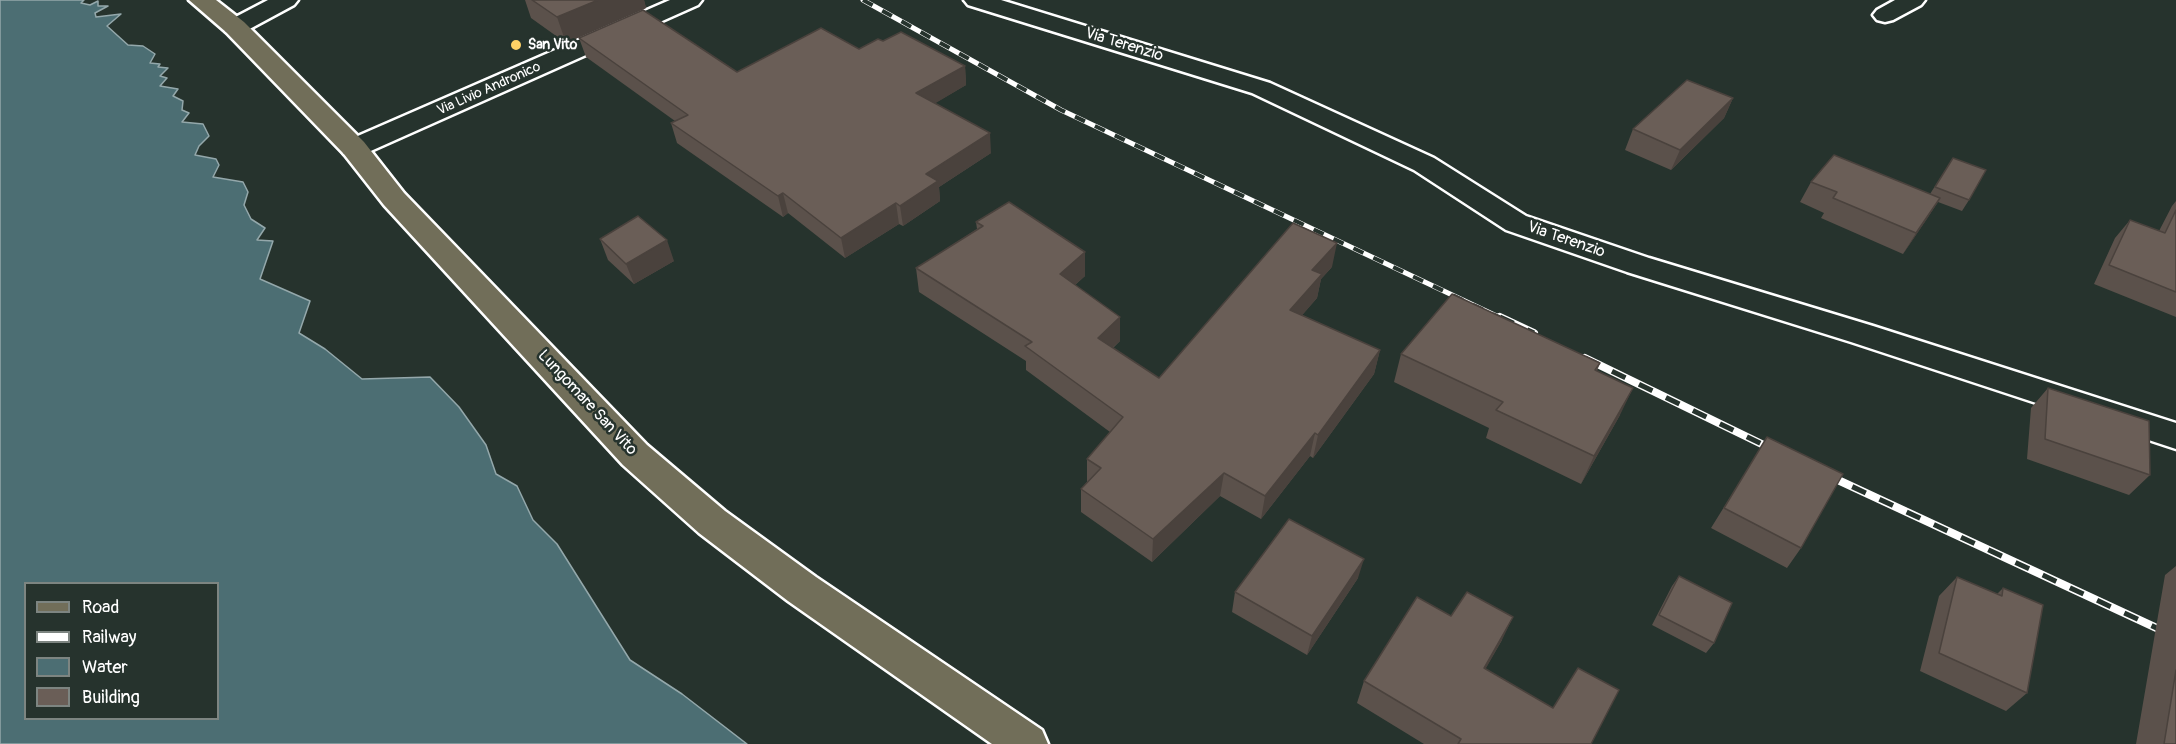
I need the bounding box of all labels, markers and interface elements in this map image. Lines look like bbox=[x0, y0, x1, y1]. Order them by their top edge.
street label: Via Terenzio bbox=[1082, 24, 1166, 66]
place label: San Vito bbox=[528, 37, 577, 53]
marker: San Vito bbox=[509, 38, 523, 52]
street label: Via Livio Andronico bbox=[435, 59, 543, 119]
street label: Via Terenzio bbox=[1525, 218, 1607, 262]
street label: Lungomare San Vito bbox=[533, 346, 641, 460]
legend bbox=[24, 582, 219, 720]
text: Road bbox=[82, 596, 119, 619]
text: Railway bbox=[82, 626, 137, 649]
text: Water bbox=[82, 656, 128, 679]
text: Building bbox=[82, 686, 140, 709]

